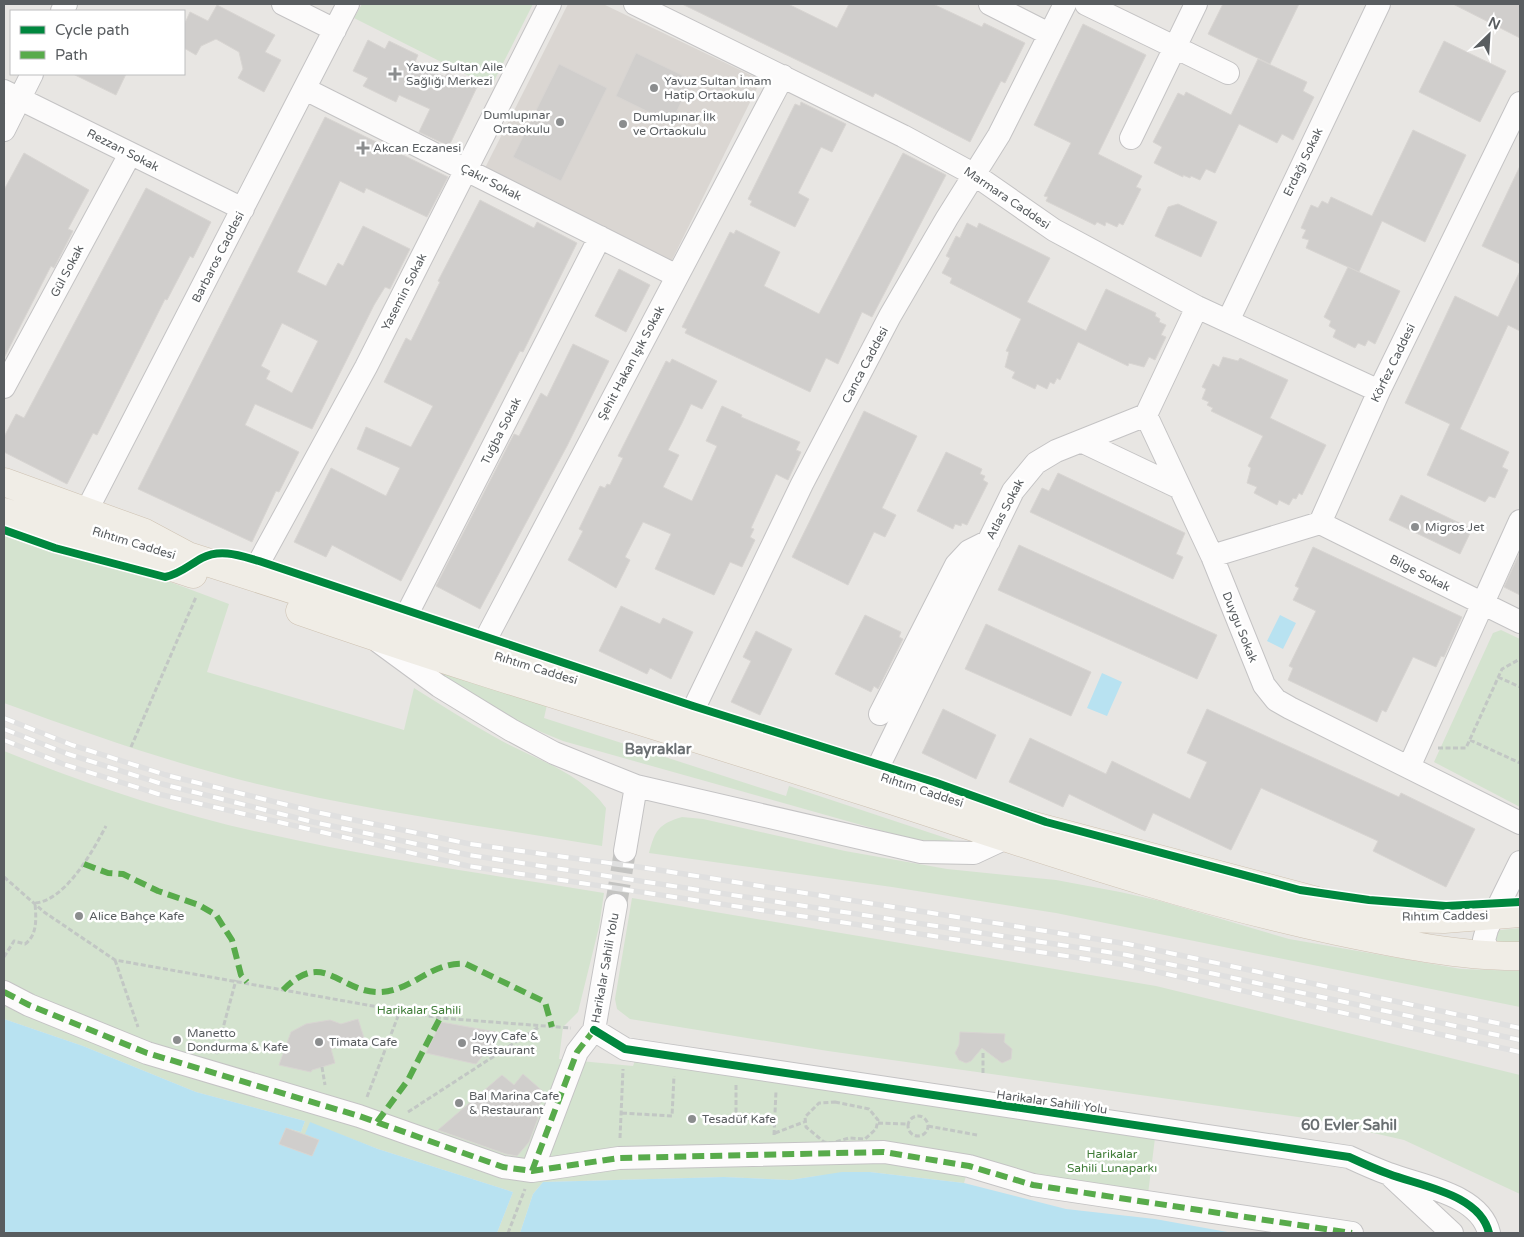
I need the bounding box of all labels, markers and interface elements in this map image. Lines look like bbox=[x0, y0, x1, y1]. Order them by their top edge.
legend bbox=[10, 10, 185, 75]
north arrow bbox=[1464, 10, 1514, 60]
text: N bbox=[1486, 14, 1503, 34]
text: Cycle path bbox=[55, 21, 129, 39]
text: Path bbox=[55, 46, 88, 64]
place label: Yavuz Sultan Aile Sağlığı Merkezi bbox=[406, 60, 503, 88]
marker: Yavuz Sultan Aile Sağlığı Merkezi bbox=[388, 67, 402, 81]
place label: Yavuz Sultan İmam Hatip Ortaokulu bbox=[664, 74, 772, 102]
marker: Yavuz Sultan İmam Hatip Ortaokulu bbox=[648, 82, 660, 94]
place label: Dumlupınar Ortaokulu bbox=[483, 108, 550, 136]
place label: Dumlupınar İlk ve Ortaokulu bbox=[633, 110, 716, 138]
marker: Dumlupınar Ortaokulu bbox=[554, 116, 566, 128]
marker: Dumlupınar İlk ve Ortaokulu bbox=[617, 118, 629, 130]
street label: Erdağı Sokak bbox=[1280, 125, 1326, 198]
street label: Rezzan Sokak bbox=[85, 126, 162, 174]
place label: Akcan Eczanesi bbox=[373, 141, 461, 155]
marker: Akcan Eczanesi bbox=[357, 142, 369, 154]
street label: Çakır Sokak bbox=[458, 161, 524, 204]
street label: Marmara Caddesi bbox=[961, 164, 1053, 232]
street label: Barbaros Caddesi bbox=[189, 209, 247, 305]
street label: Gül Sokak bbox=[47, 242, 87, 299]
street label: Yasemin Sokak bbox=[379, 251, 430, 333]
street label: Şehit Hakan Işık Sokak bbox=[595, 303, 667, 423]
street label: Körfez Caddesi bbox=[1368, 321, 1418, 405]
street label: Canca Caddesi bbox=[839, 324, 891, 406]
street label: Tuğba Sokak bbox=[478, 395, 524, 467]
street label: Atlas Sokak bbox=[983, 476, 1027, 542]
place label: Migros Jet bbox=[1425, 520, 1485, 534]
marker: Migros Jet bbox=[1409, 521, 1421, 533]
street label: Rıhtım Caddesi bbox=[91, 524, 177, 562]
street label: Bilge Sokak bbox=[1387, 552, 1453, 594]
street label: Duygu Sokak bbox=[1219, 590, 1261, 665]
street label: Rıhtım Caddesi bbox=[493, 649, 579, 687]
district label: Bayraklar bbox=[624, 740, 692, 759]
street label: Rıhtım Caddesi bbox=[879, 770, 965, 810]
street label: Rıhtım Caddesi bbox=[1402, 908, 1488, 924]
place label: Alice Bahçe Kafe bbox=[89, 909, 185, 923]
marker: Alice Bahçe Kafe bbox=[73, 910, 85, 922]
street label: Harikalar Sahili Yolu bbox=[588, 912, 622, 1024]
park label: Harikalar Sahili bbox=[377, 1003, 461, 1017]
place label: Manetto Dondurma & Kafe bbox=[187, 1026, 289, 1054]
place label: Joyy Cafe & Restaurant bbox=[472, 1029, 539, 1057]
marker: Manetto Dondurma & Kafe bbox=[171, 1034, 183, 1046]
place label: Timata Cafe bbox=[329, 1035, 397, 1049]
marker: Timata Cafe bbox=[313, 1036, 325, 1048]
marker: Joyy Cafe & Restaurant bbox=[456, 1037, 468, 1049]
street label: Harikalar Sahili Yolu bbox=[996, 1087, 1108, 1117]
place label: Bal Marina Cafe & Restaurant bbox=[469, 1089, 559, 1117]
marker: Bal Marina Cafe & Restaurant bbox=[453, 1097, 465, 1109]
place label: Tesadüf Kafe bbox=[702, 1112, 776, 1126]
marker: Tesadüf Kafe bbox=[686, 1113, 698, 1125]
district label: 60 Evler Sahil bbox=[1301, 1116, 1397, 1134]
park label: Harikalar Sahili Lunaparkı bbox=[1067, 1147, 1157, 1175]

